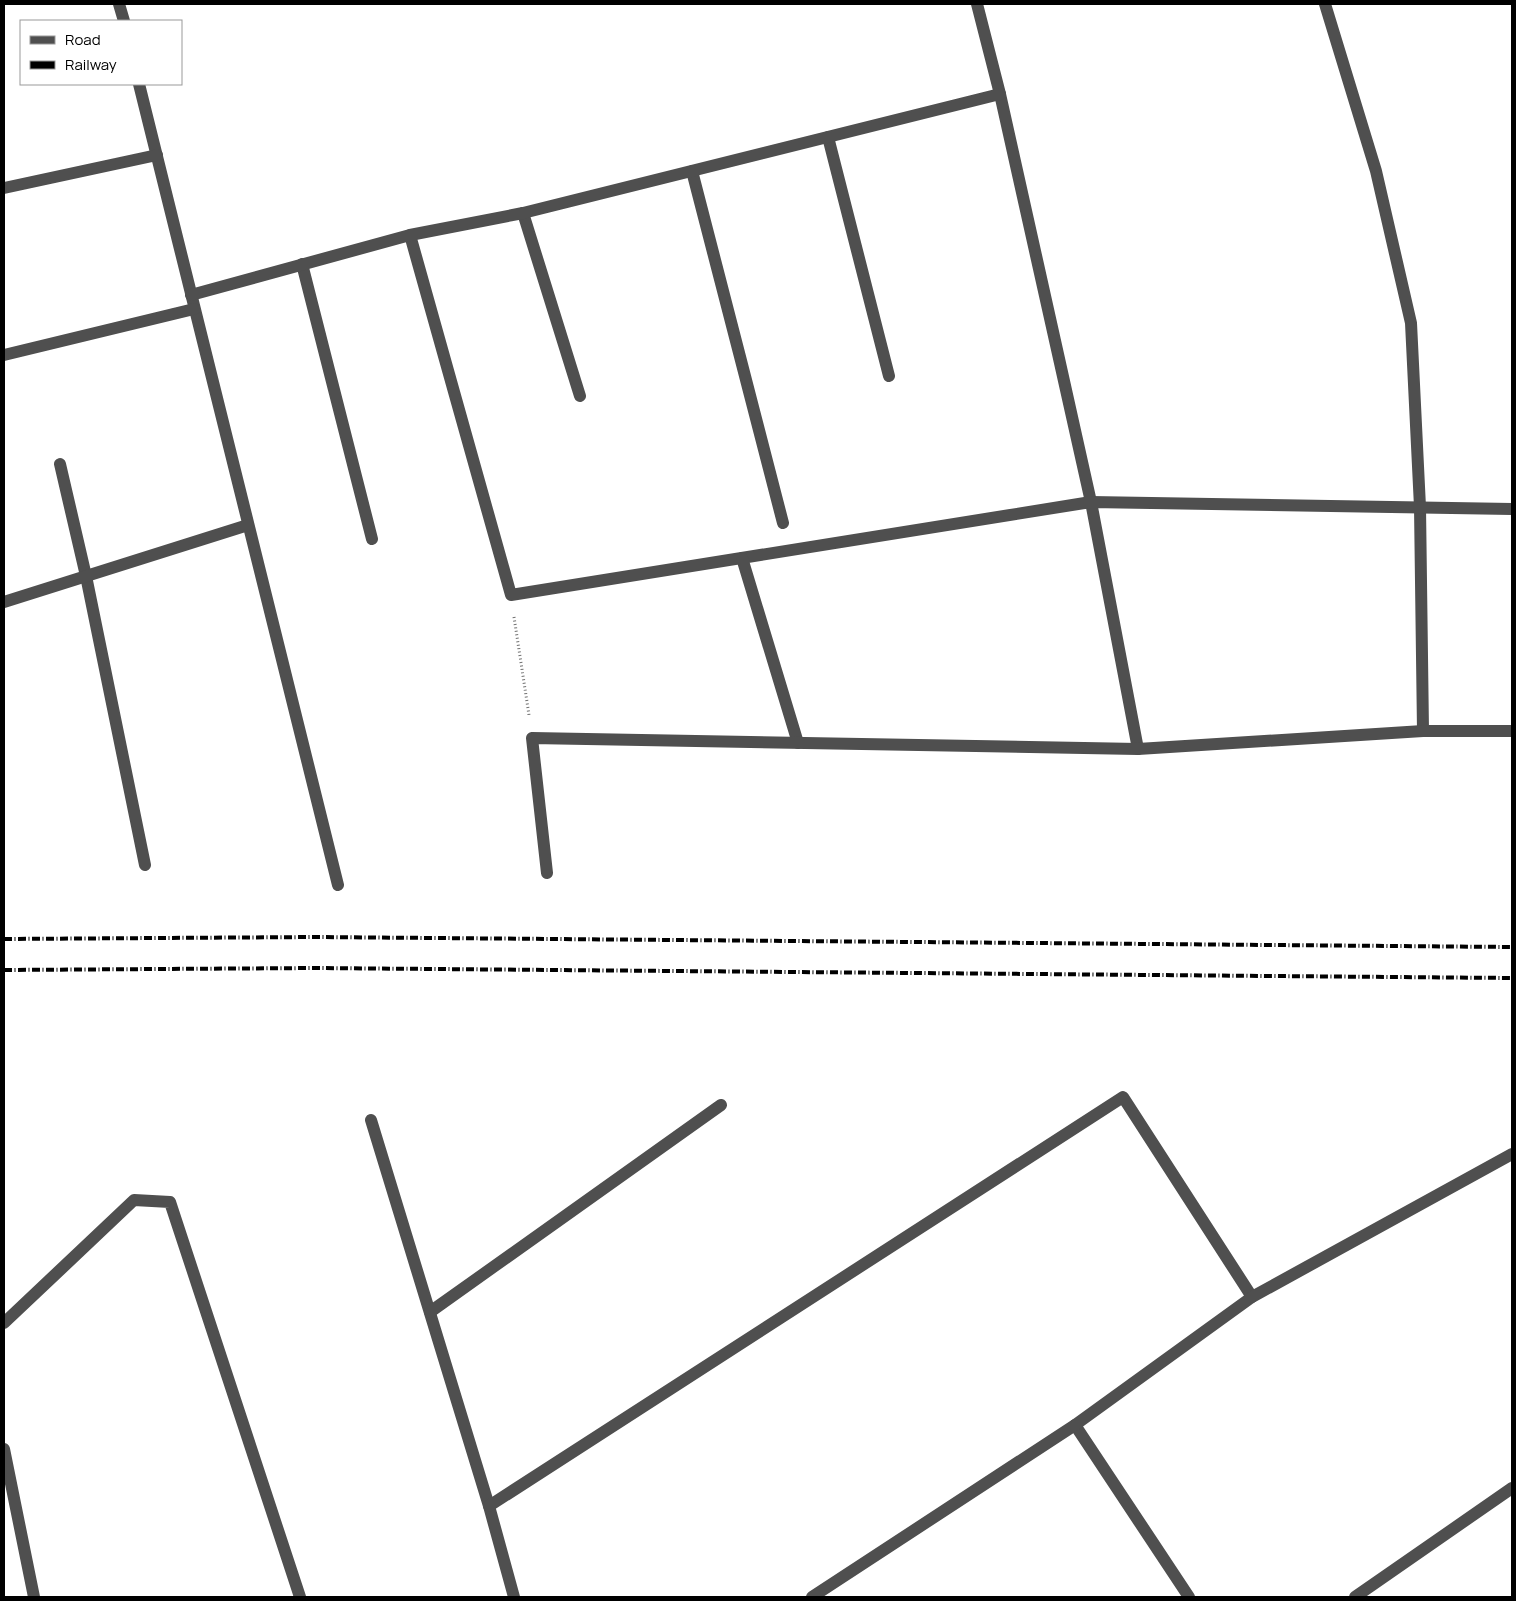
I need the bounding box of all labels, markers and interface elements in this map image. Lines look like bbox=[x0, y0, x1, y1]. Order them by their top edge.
legend bbox=[20, 20, 182, 85]
text: Road bbox=[65, 29, 101, 50]
text: Railway bbox=[65, 54, 117, 75]

